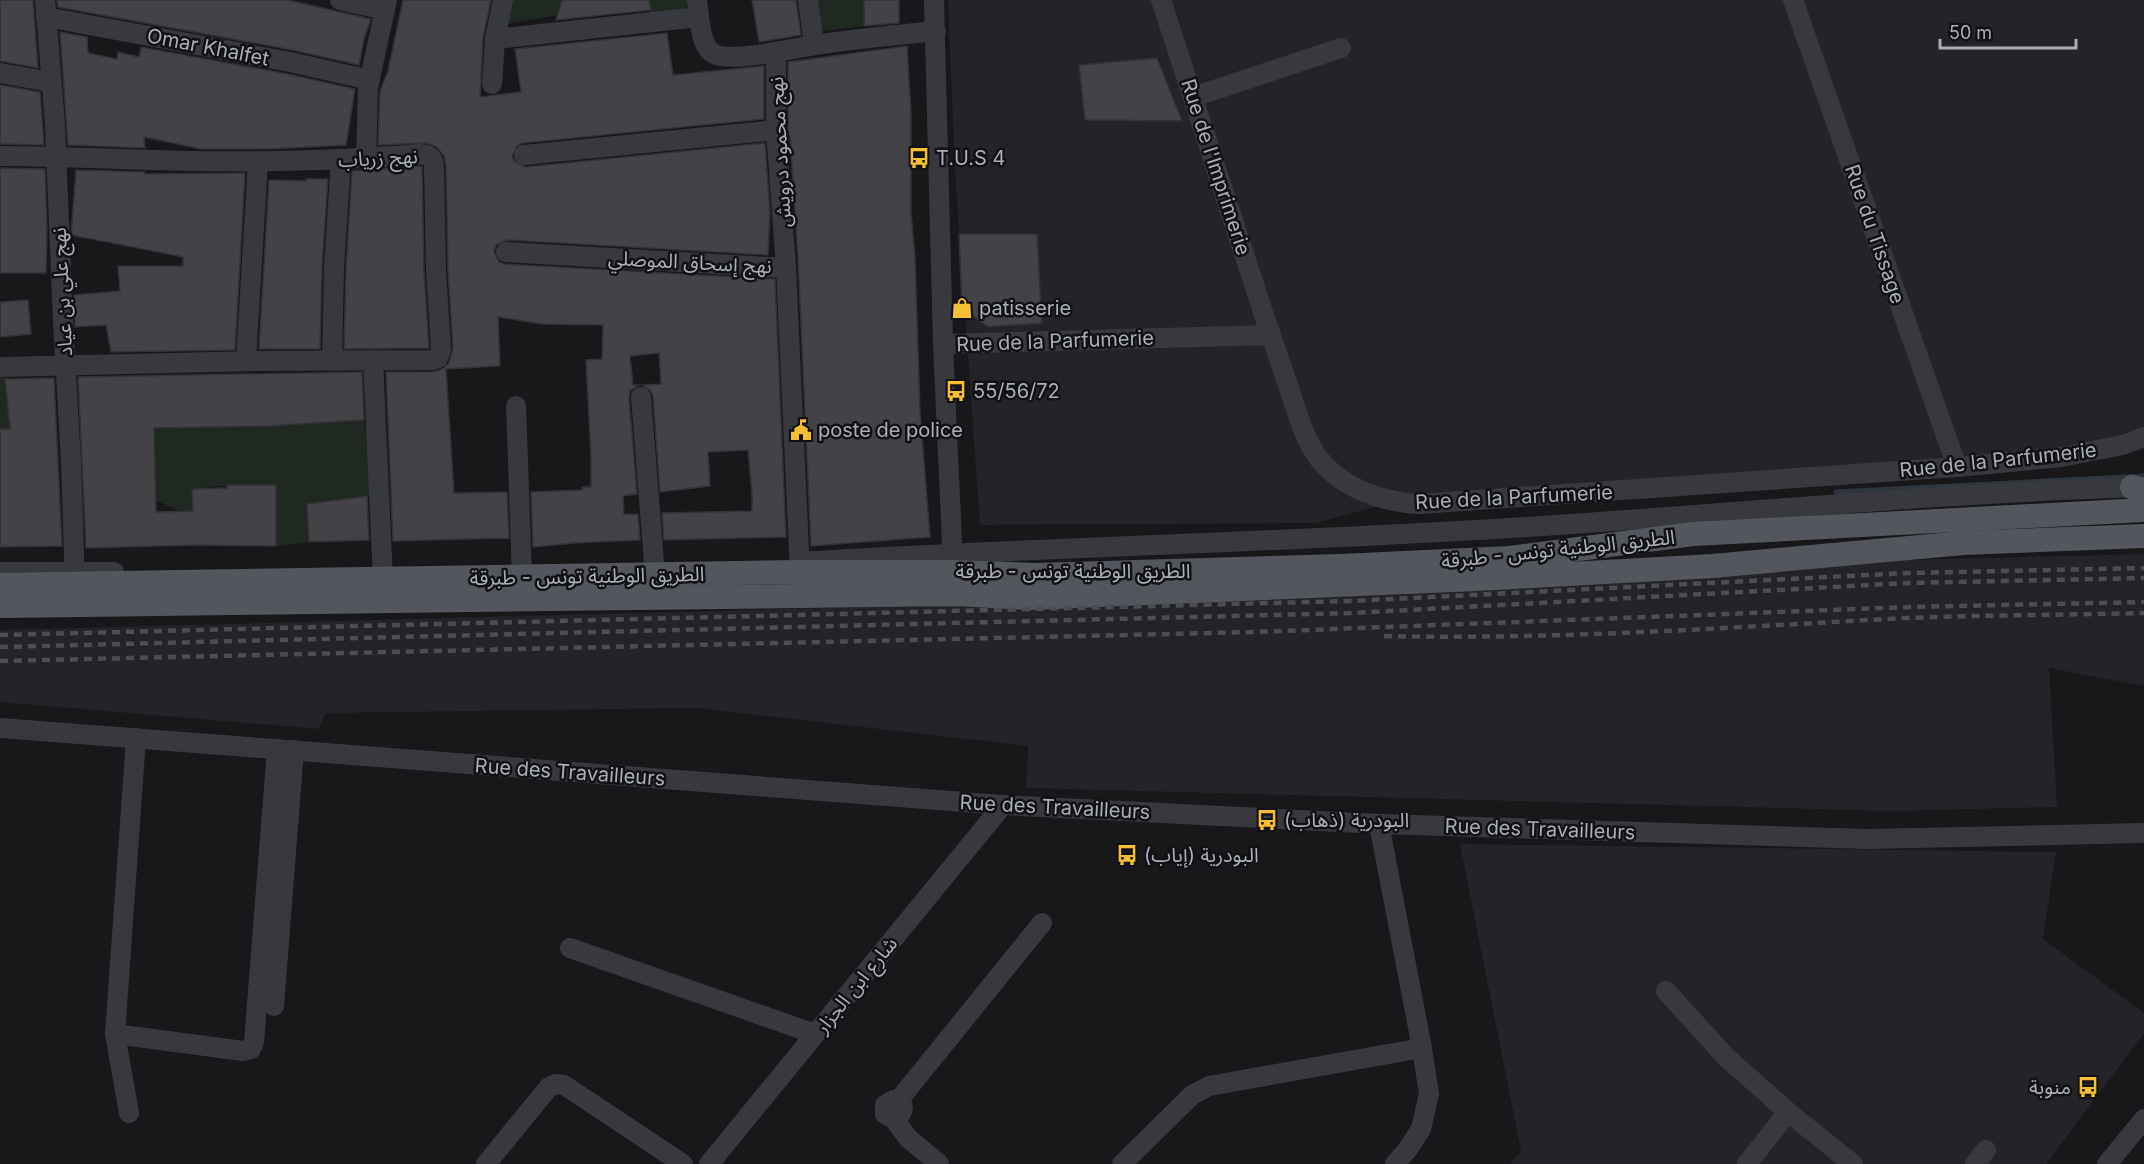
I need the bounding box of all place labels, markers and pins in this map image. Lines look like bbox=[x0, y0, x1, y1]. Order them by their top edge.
bus stop icon: T.U.S 4 bbox=[907, 146, 931, 170]
place label: T.U.S 4 bbox=[936, 146, 1005, 170]
shop icon: patisserie bbox=[950, 296, 974, 320]
place label: patisserie bbox=[979, 296, 1071, 320]
bus stop icon: 55/56/72 bbox=[944, 379, 968, 403]
place label: 55/56/72 bbox=[973, 379, 1060, 403]
public building icon: poste de police bbox=[789, 418, 813, 442]
place label: poste de police bbox=[818, 418, 963, 442]
bus stop icon: البودرية (ذهاب) bbox=[1255, 808, 1279, 832]
place label: البودرية (ذهاب) bbox=[1284, 808, 1409, 832]
bus stop icon: البودرية (إياب) bbox=[1115, 843, 1139, 867]
place label: البودرية (إياب) bbox=[1144, 843, 1259, 868]
place label: منوبة bbox=[2029, 1075, 2071, 1099]
bus stop icon: منوبة bbox=[2076, 1075, 2100, 1099]

